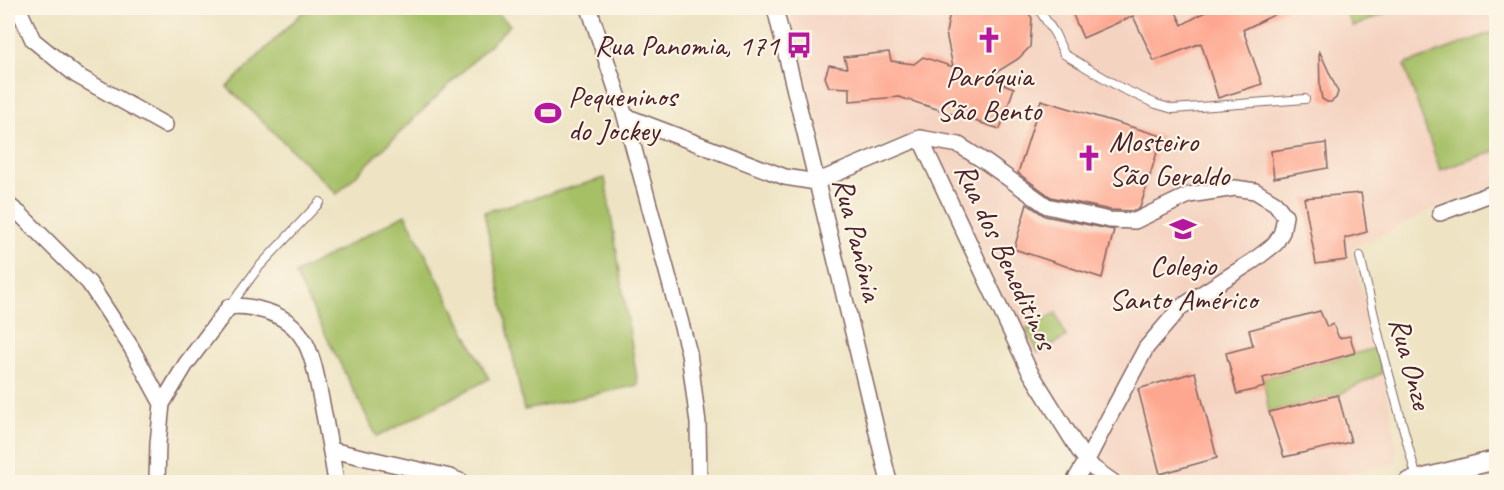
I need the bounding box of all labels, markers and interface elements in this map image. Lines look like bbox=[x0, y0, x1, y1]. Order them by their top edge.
church icon: Paróquia São Bento bbox=[974, 25, 1004, 55]
place label: Rua Panomia, 171 bbox=[594, 26, 780, 64]
bus stop icon: Rua Panomia, 171 bbox=[784, 30, 814, 60]
place label: Paróquia São Bento bbox=[937, 57, 1043, 129]
place label: Pequeninos do Jockey bbox=[568, 77, 679, 149]
sports icon: Pequeninos do Jockey bbox=[533, 98, 563, 128]
place label: Mosteiro São Geraldo bbox=[1109, 122, 1231, 194]
church icon: Mosteiro São Geraldo bbox=[1074, 143, 1104, 173]
street label: Rua dos Beneditinos bbox=[946, 157, 1067, 358]
street label: Rua Panônia bbox=[824, 173, 892, 307]
school or university icon: Colegio Santo Américo bbox=[1168, 214, 1198, 244]
place label: Colegio Santo Américo bbox=[1109, 246, 1260, 318]
street label: Rua Onze bbox=[1381, 313, 1442, 415]

